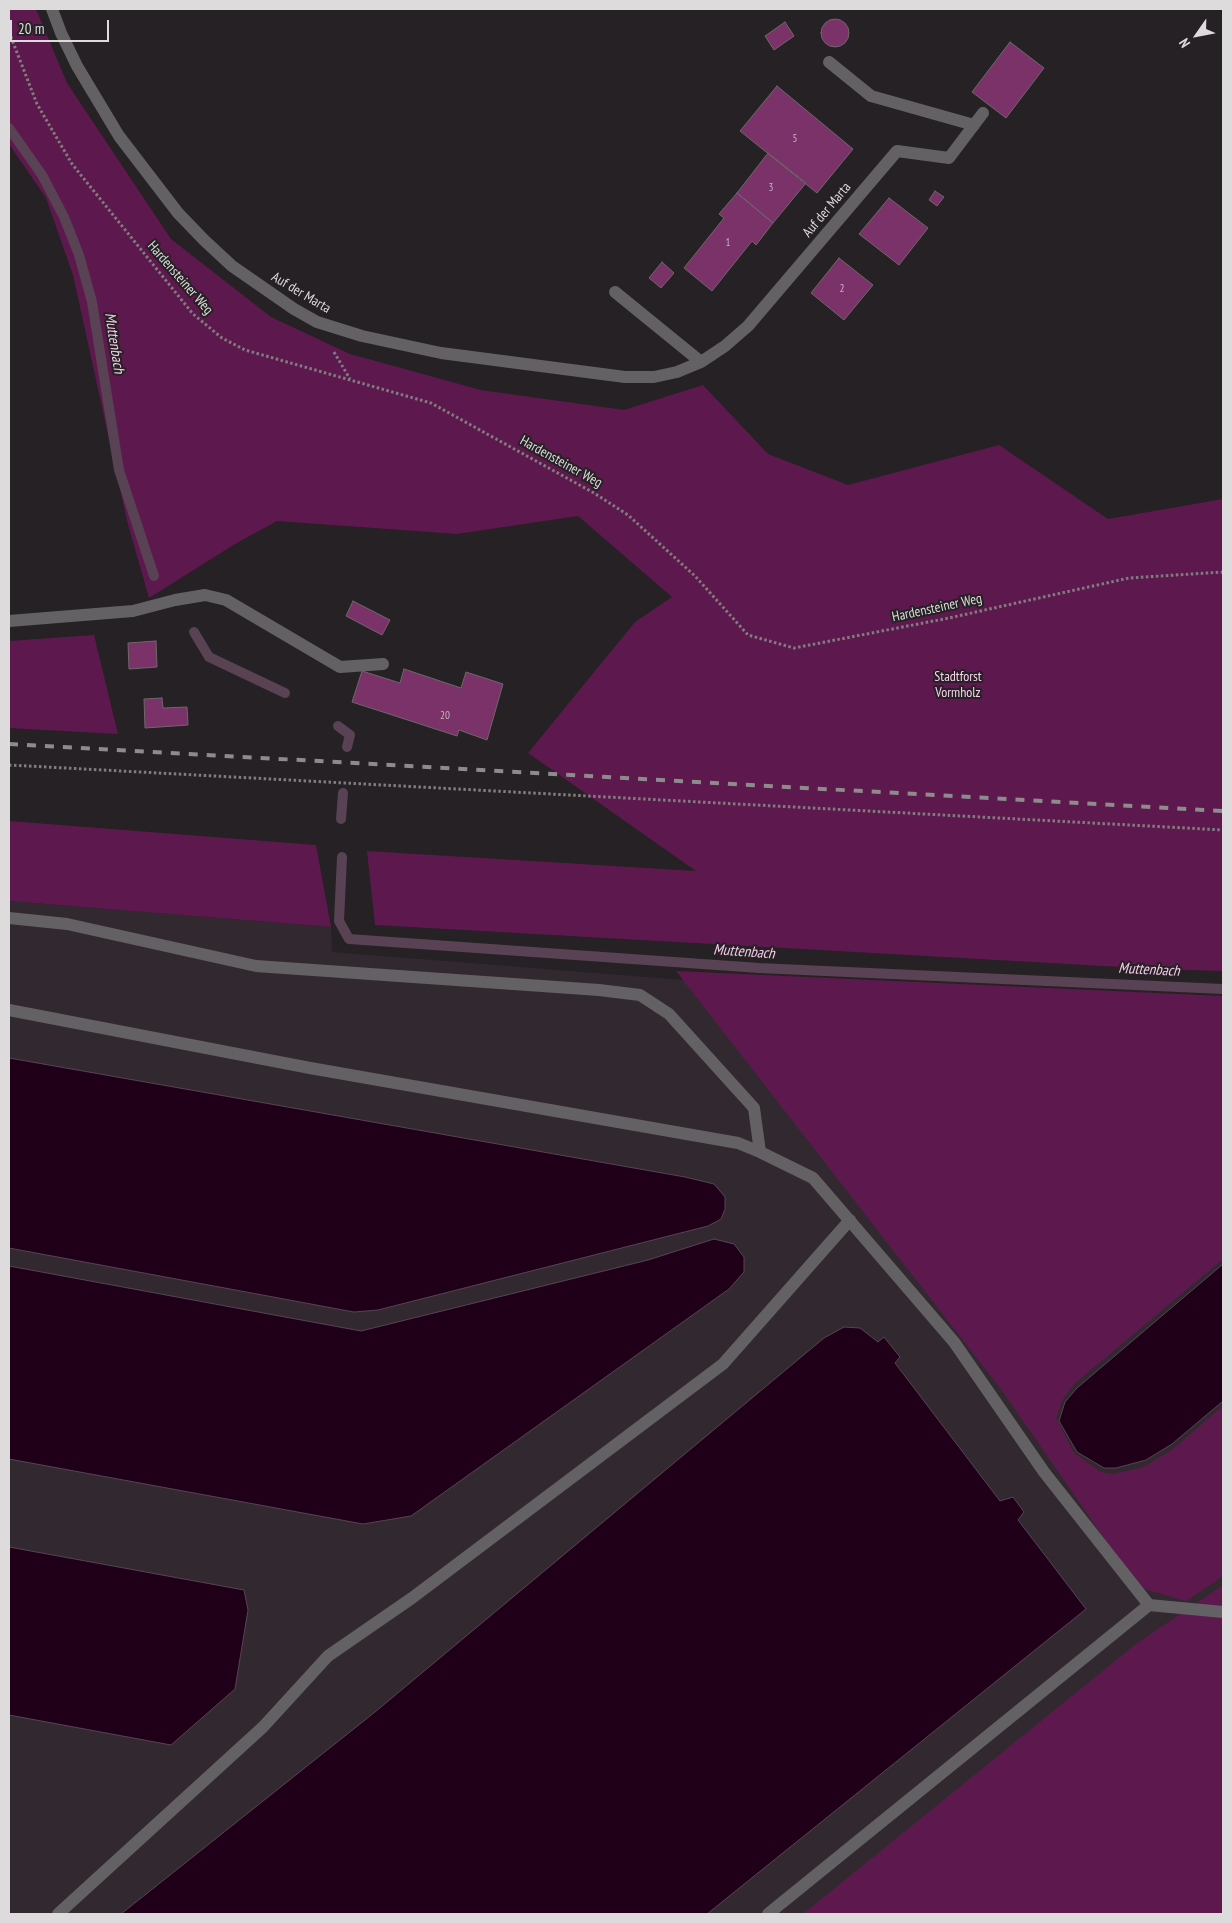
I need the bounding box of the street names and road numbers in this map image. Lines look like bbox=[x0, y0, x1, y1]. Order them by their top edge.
street label: Auf der Marta bbox=[799, 179, 855, 241]
street label: Hardensteiner Weg bbox=[144, 238, 216, 318]
street label: Auf der Marta bbox=[268, 269, 334, 317]
street label: Hardensteiner Weg bbox=[517, 432, 605, 492]
street label: Hardensteiner Weg bbox=[890, 590, 984, 626]

